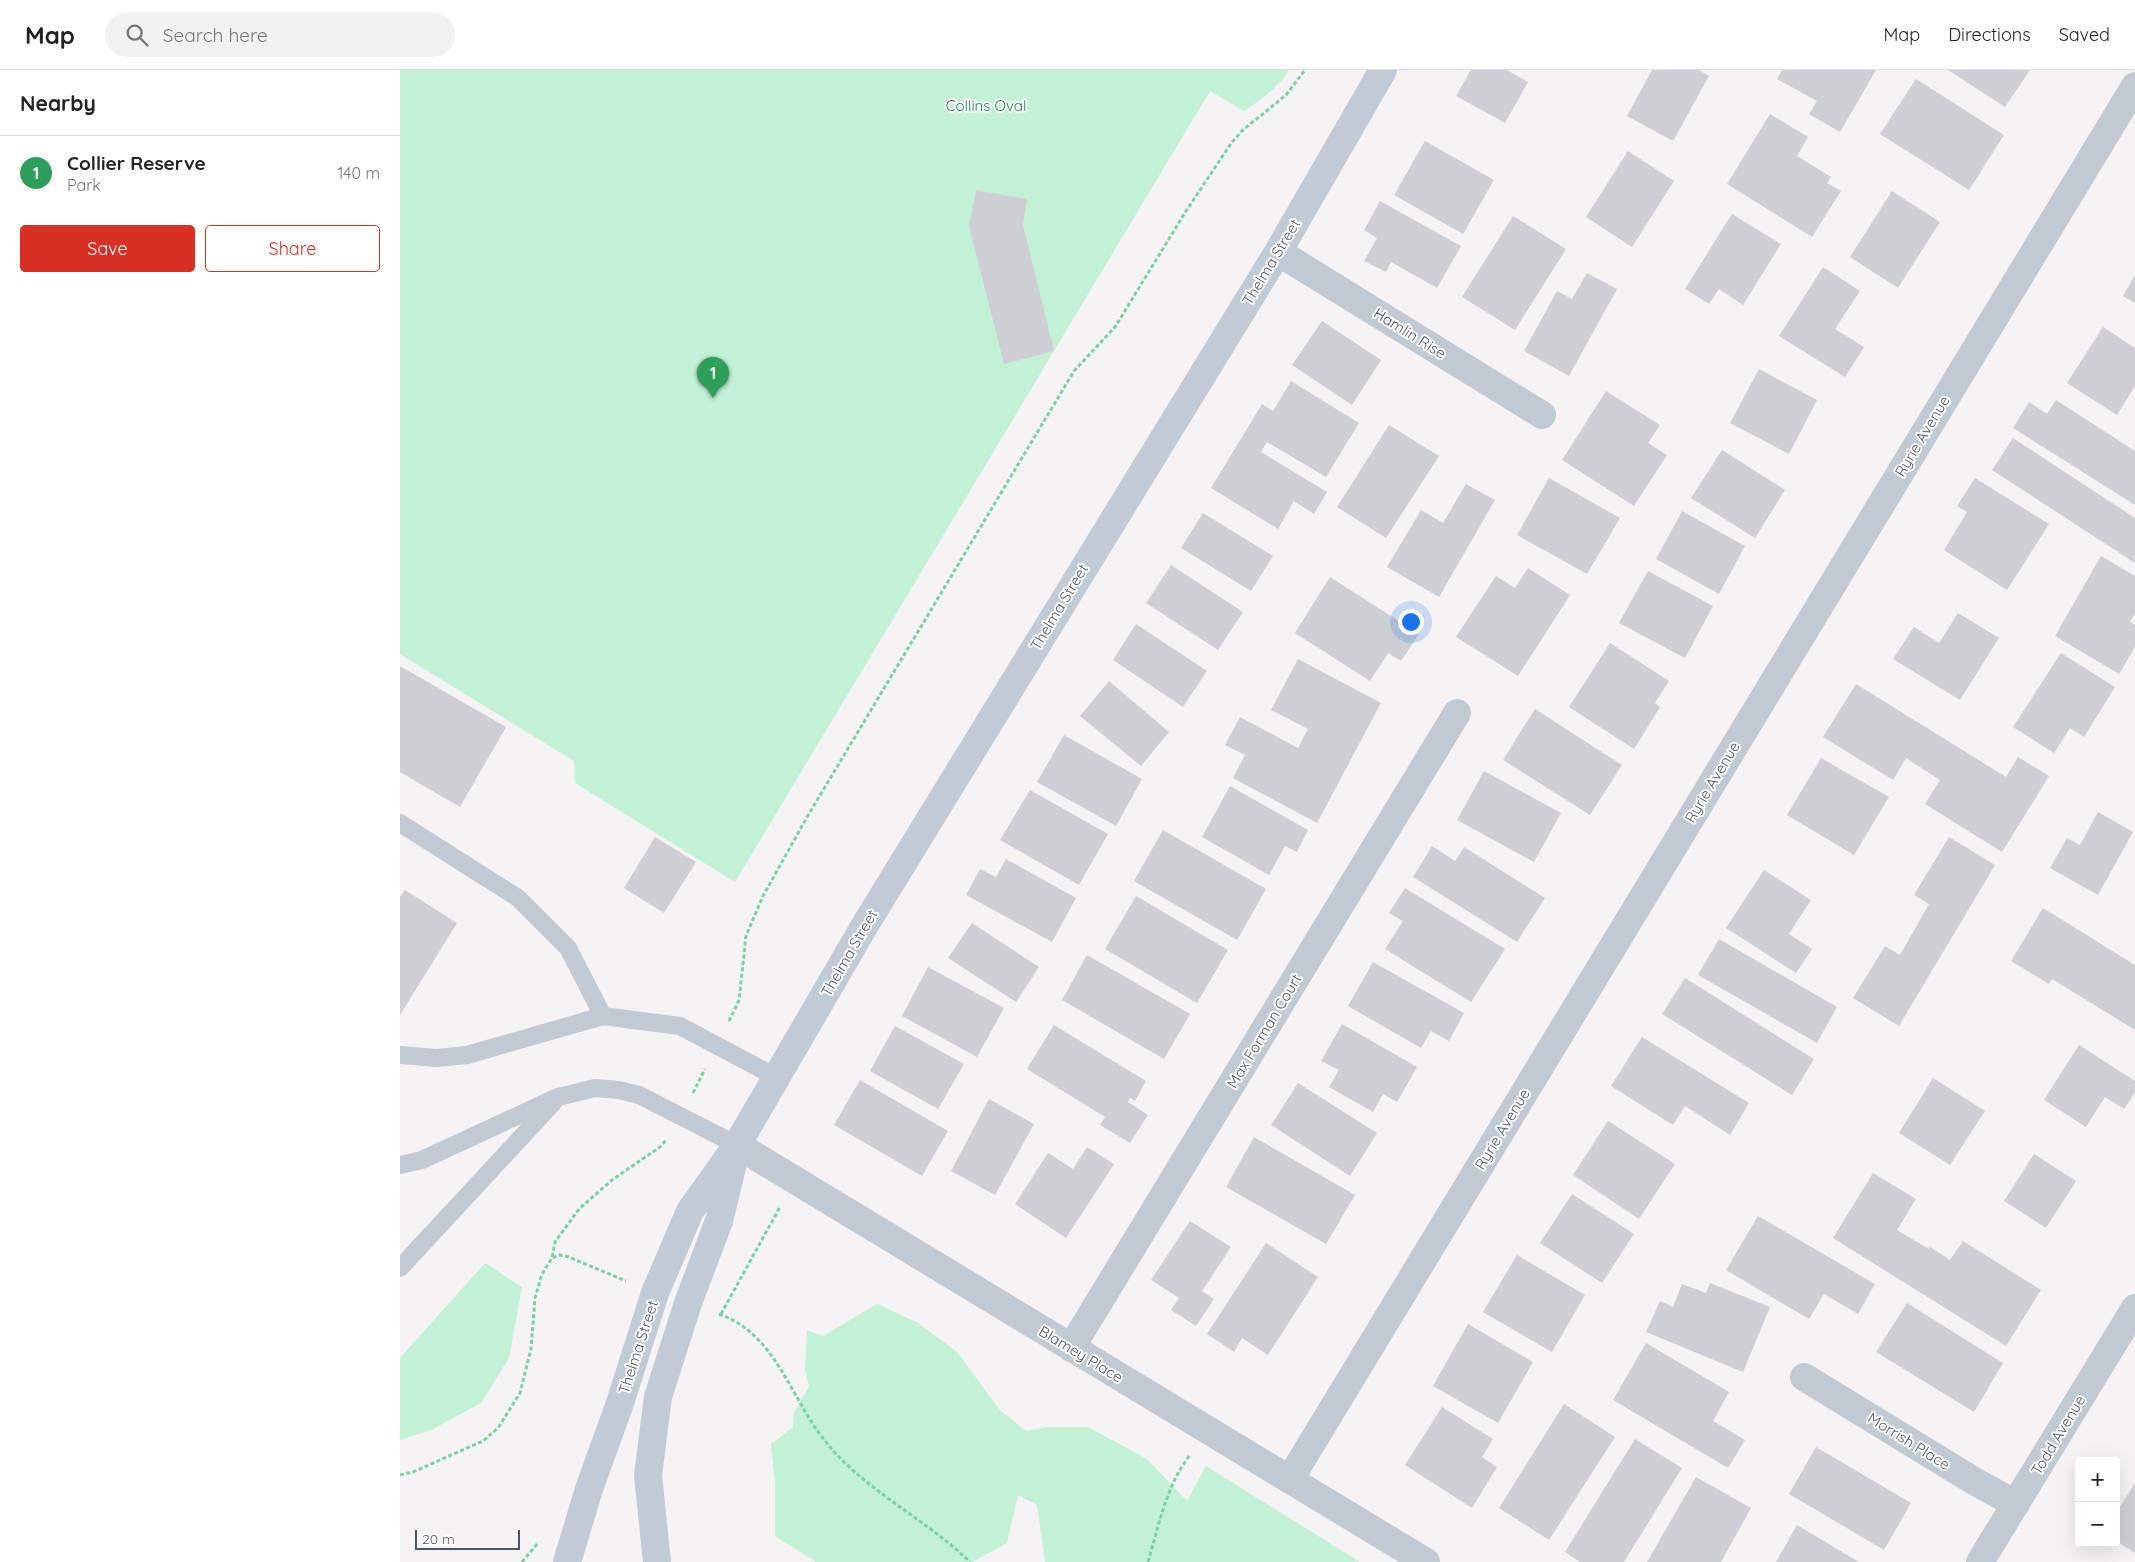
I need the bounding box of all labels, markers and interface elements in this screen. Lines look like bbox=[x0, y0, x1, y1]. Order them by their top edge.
search box bbox=[105, 12, 455, 57]
text: Map bbox=[25, 20, 75, 50]
icon: search bbox=[123, 21, 151, 49]
text: Search here bbox=[163, 23, 268, 47]
text: Map bbox=[1883, 23, 1920, 46]
text: Directions bbox=[1948, 23, 2031, 46]
text: Saved bbox=[2059, 23, 2110, 46]
text: Nearby bbox=[20, 90, 96, 116]
park label: Collins Oval bbox=[946, 96, 1026, 115]
text: Collier Reserve bbox=[67, 151, 206, 175]
text: 1 bbox=[33, 163, 39, 183]
text: 140 m bbox=[337, 163, 380, 183]
text: Park bbox=[67, 175, 101, 195]
street label: Thelma Street bbox=[1238, 215, 1304, 309]
button: Save bbox=[20, 225, 195, 272]
button: Share bbox=[205, 225, 380, 272]
street label: Hamlin Rise bbox=[1370, 303, 1450, 363]
pin: 1 bbox=[697, 357, 729, 398]
street label: Ryrie Avenue bbox=[1890, 392, 1954, 480]
street label: Thelma Street bbox=[1026, 560, 1092, 654]
your location bbox=[1398, 609, 1424, 635]
street label: Ryrie Avenue bbox=[1680, 738, 1744, 826]
street label: Thelma Street bbox=[816, 906, 882, 1000]
street label: Max Forman Court bbox=[1222, 970, 1306, 1092]
street label: Ryrie Avenue bbox=[1470, 1085, 1534, 1173]
street label: Thelma Street bbox=[614, 1298, 662, 1396]
street label: Blamey Place bbox=[1036, 1321, 1126, 1387]
street label: Todd Avenue bbox=[2027, 1392, 2089, 1478]
street label: Morrish Place bbox=[1864, 1408, 1954, 1474]
map controls bbox=[2075, 1457, 2120, 1547]
button: + bbox=[2075, 1457, 2120, 1502]
button: − bbox=[2075, 1502, 2120, 1547]
scale bar bbox=[415, 1527, 520, 1550]
text: 20 m bbox=[422, 1530, 455, 1548]

